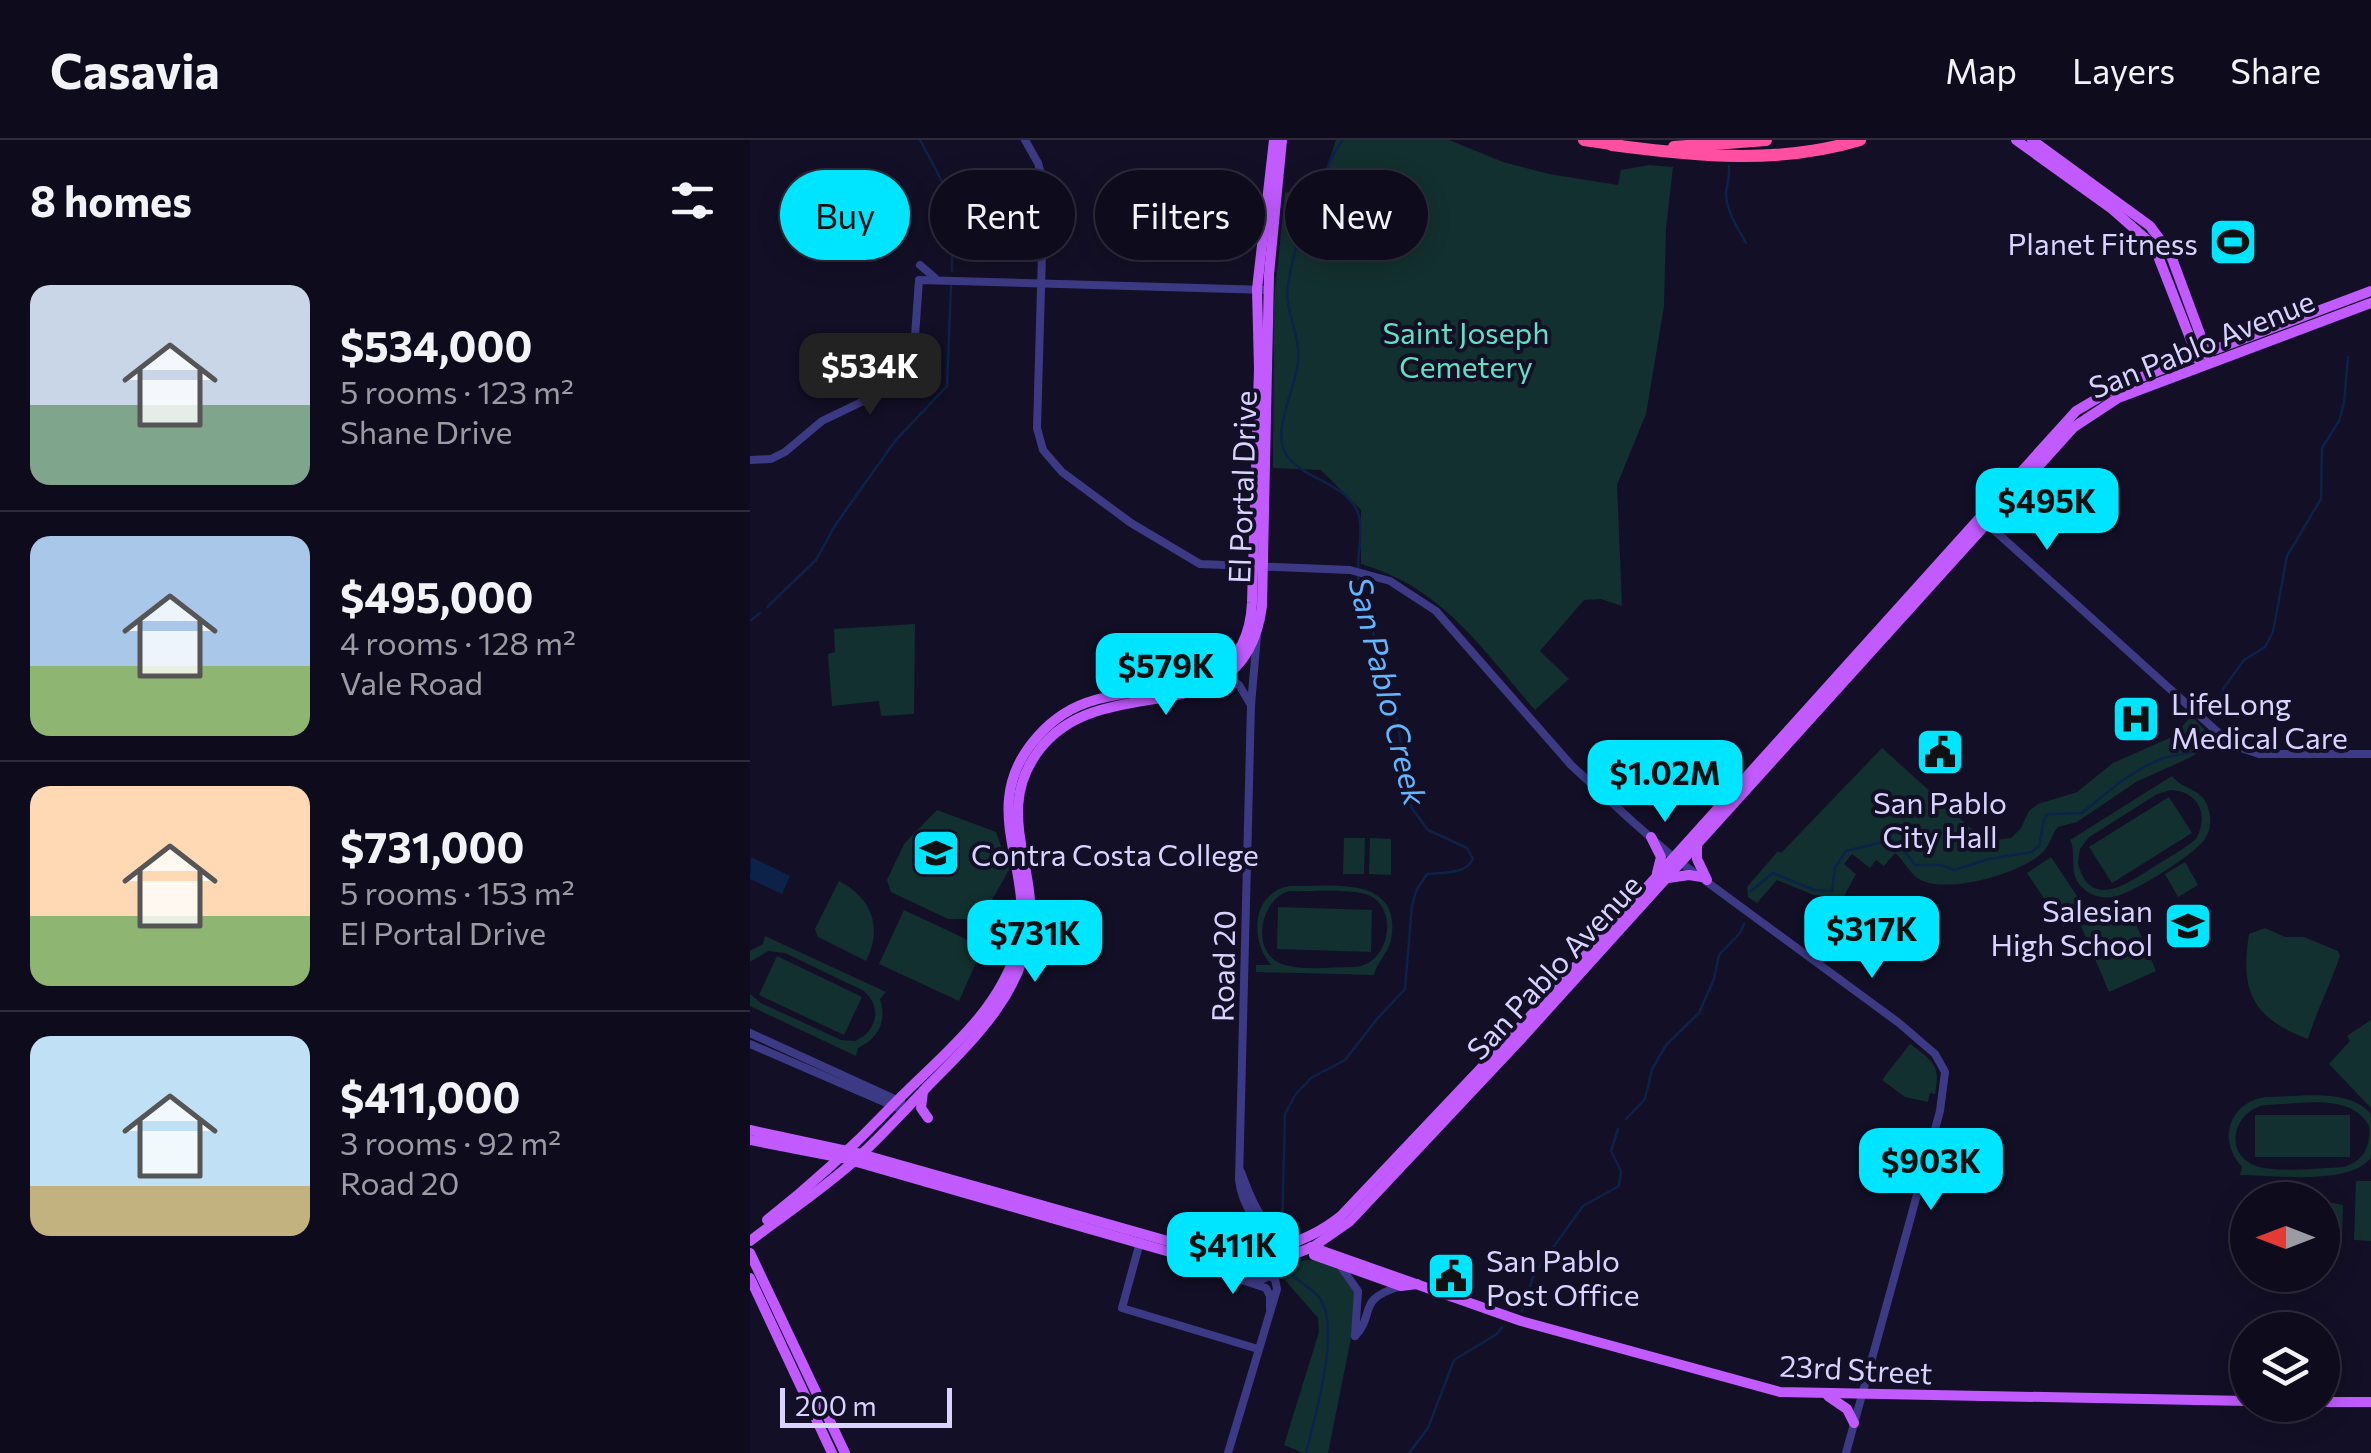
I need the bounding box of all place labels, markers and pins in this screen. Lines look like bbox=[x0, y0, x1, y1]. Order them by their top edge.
sports icon: Planet Fitness bbox=[2207, 216, 2259, 268]
place label: Planet Fitness bbox=[2008, 224, 2198, 261]
pin: $534K bbox=[800, 333, 940, 418]
pin: $495K bbox=[1977, 468, 2117, 553]
pin: $579K bbox=[1096, 633, 1236, 718]
place label: LifeLong Medical Care bbox=[2171, 684, 2348, 755]
hospital icon: LifeLong Medical Care bbox=[2110, 693, 2162, 745]
public building icon: San Pablo City Hall bbox=[1914, 726, 1966, 778]
pin: $1.02M bbox=[1584, 740, 1746, 825]
place label: San Pablo City Hall bbox=[1873, 783, 2007, 854]
school or university icon: Contra Costa College bbox=[910, 827, 962, 879]
place label: Contra Costa College bbox=[971, 835, 1259, 872]
place label: Salesian High School bbox=[1991, 891, 2153, 962]
pin: $317K bbox=[1802, 896, 1942, 981]
pin: $731K bbox=[965, 900, 1105, 985]
school or university icon: Salesian High School bbox=[2162, 900, 2214, 952]
pin: $903K bbox=[1861, 1128, 2001, 1213]
pin: $411K bbox=[1163, 1212, 1303, 1297]
place label: San Pablo Post Office bbox=[1486, 1241, 1639, 1312]
public building icon: San Pablo Post Office bbox=[1425, 1250, 1477, 1302]

